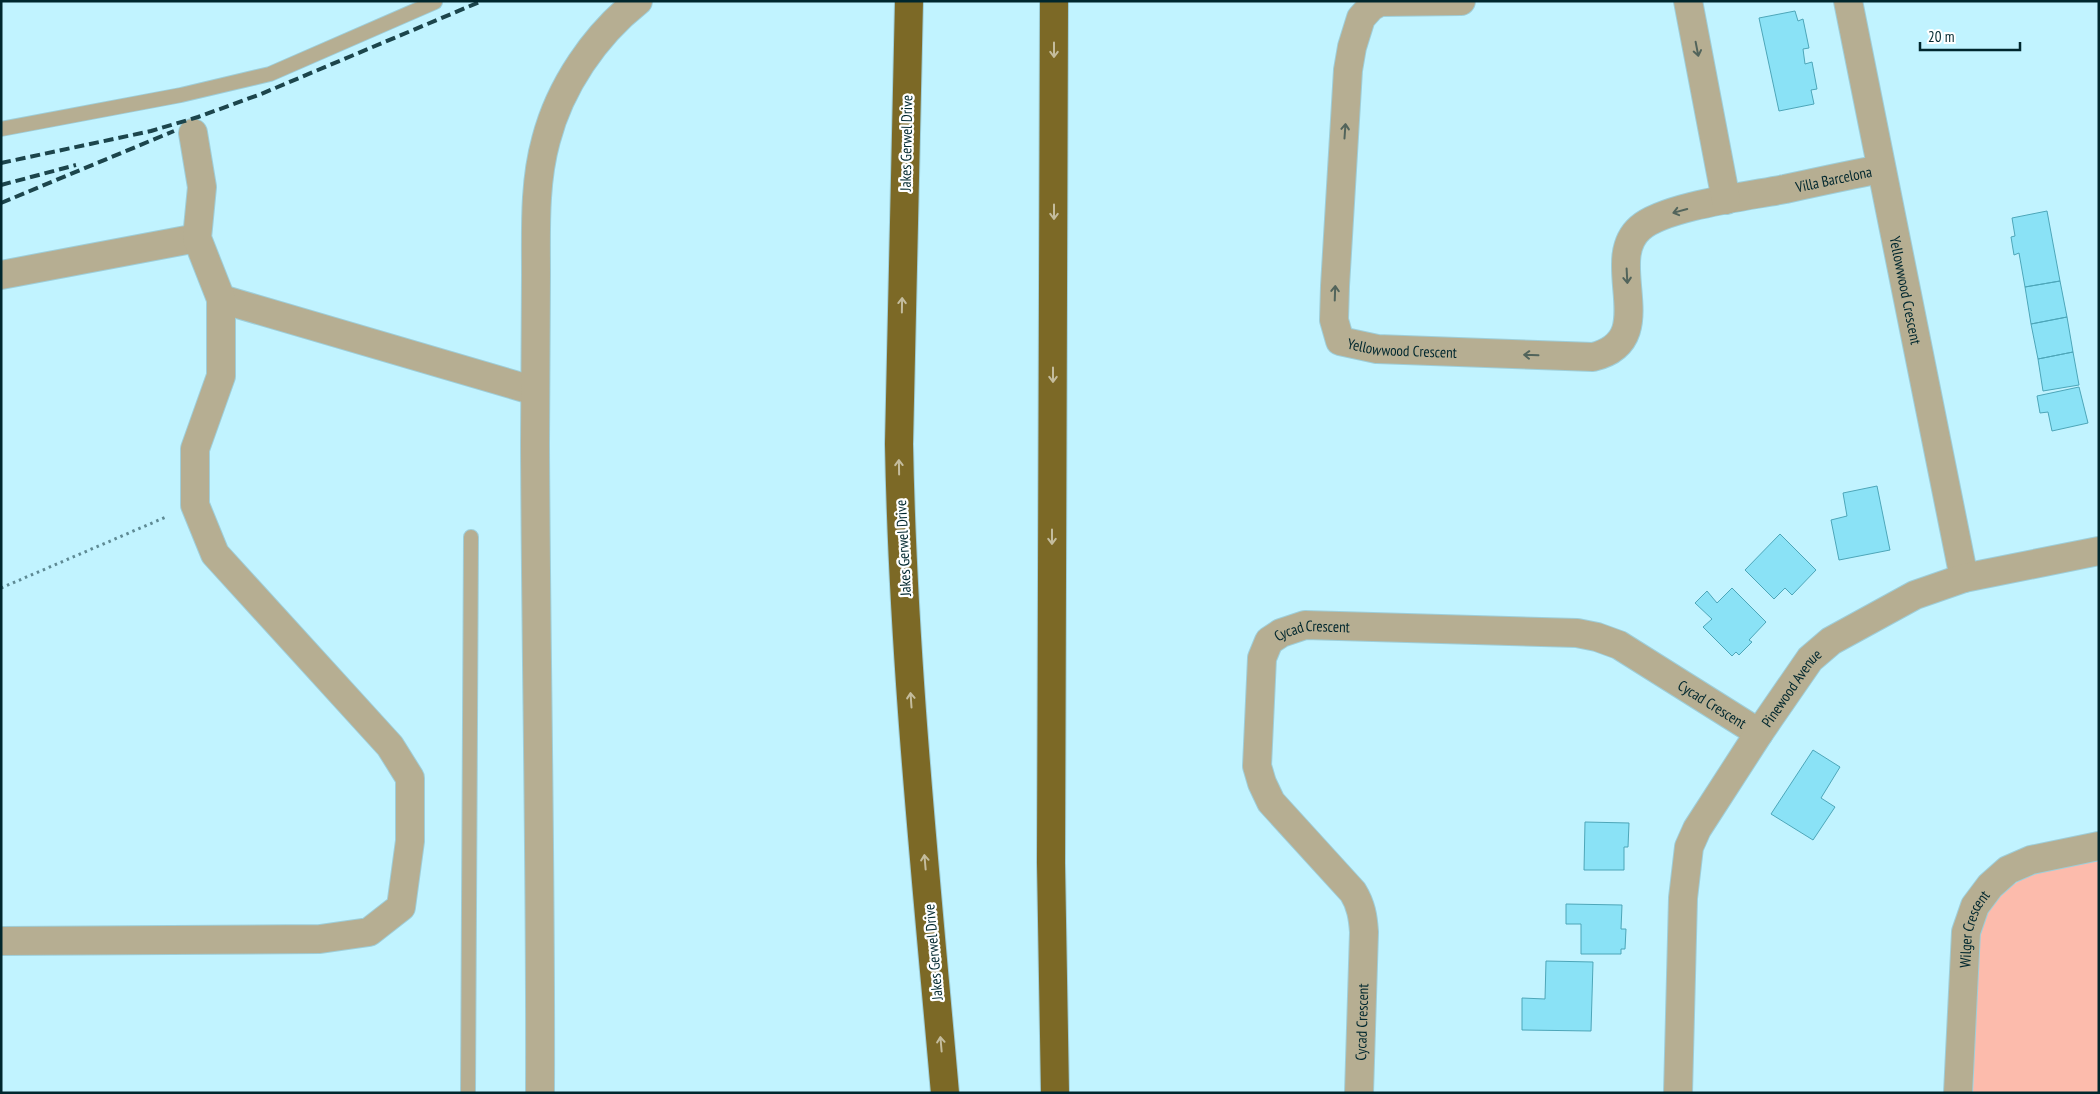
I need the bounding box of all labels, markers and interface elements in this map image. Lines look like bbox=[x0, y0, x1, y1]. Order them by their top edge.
scale bar bbox=[1920, 20, 2020, 52]
text: 20 m bbox=[1928, 27, 1954, 46]
one-way arrow bbox=[1693, 41, 1702, 57]
one-way arrow bbox=[1049, 42, 1059, 58]
street label: Jakes Gerwel Drive bbox=[896, 95, 916, 192]
one-way arrow bbox=[1340, 123, 1349, 139]
street label: Villa Barcelona bbox=[1793, 161, 1873, 196]
one-way arrow bbox=[1049, 204, 1058, 220]
one-way arrow bbox=[1673, 207, 1689, 216]
street label: Yellowwood Crescent bbox=[1886, 235, 1926, 346]
one-way arrow bbox=[1622, 268, 1631, 284]
one-way arrow bbox=[1330, 286, 1339, 302]
one-way arrow bbox=[897, 297, 907, 314]
street label: Yellowwood Crescent bbox=[1346, 333, 1457, 361]
one-way arrow bbox=[1524, 350, 1540, 360]
one-way arrow bbox=[1048, 366, 1058, 383]
one-way arrow bbox=[895, 460, 904, 476]
street label: Jakes Gerwel Drive bbox=[891, 499, 915, 598]
one-way arrow bbox=[1047, 529, 1057, 545]
street label: Cycad Crescent bbox=[1270, 616, 1350, 645]
street label: Pinewood Avenue bbox=[1757, 644, 1825, 730]
street label: Cycad Crescent bbox=[1675, 675, 1750, 732]
one-way arrow bbox=[906, 692, 915, 708]
one-way arrow bbox=[920, 854, 929, 870]
street label: Wilger Crescent bbox=[1955, 886, 1993, 968]
street label: Jakes Gerwel Drive bbox=[919, 903, 947, 1002]
street label: Cycad Crescent bbox=[1351, 983, 1372, 1061]
one-way arrow bbox=[936, 1036, 946, 1052]

